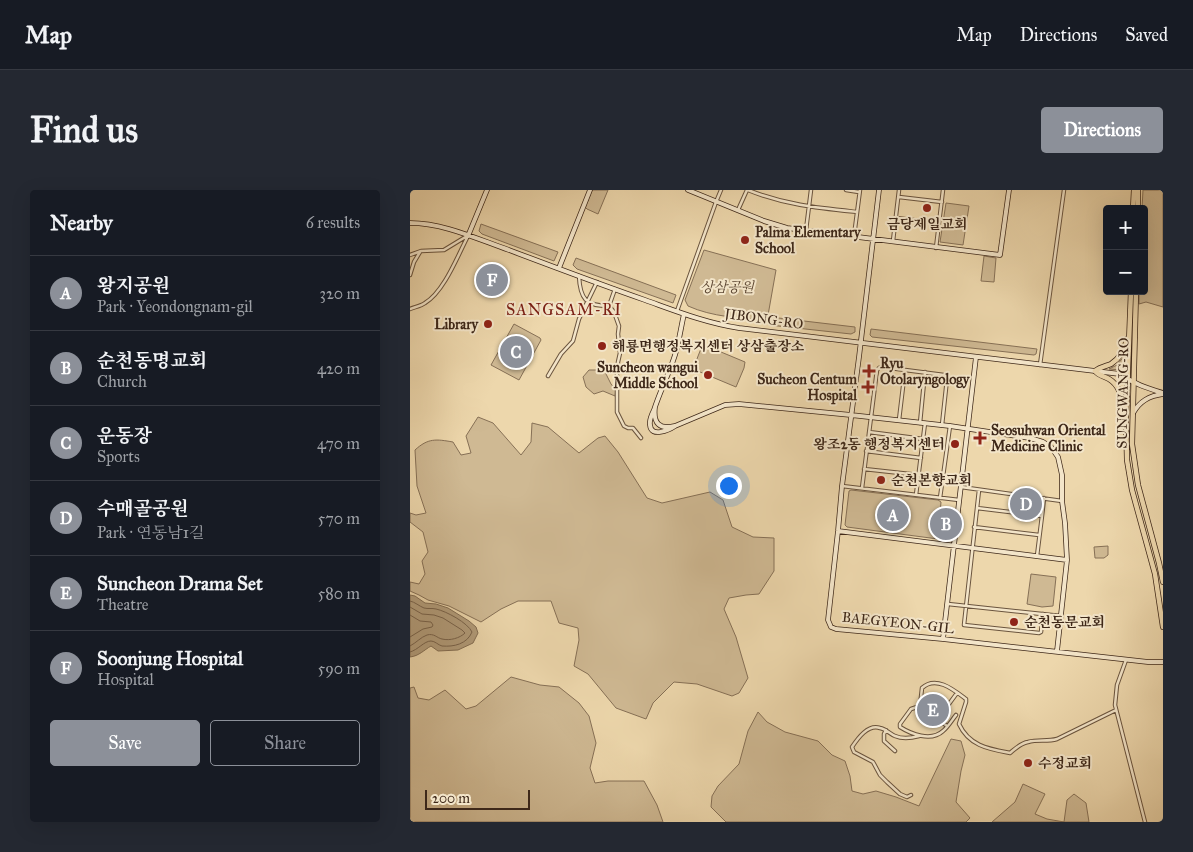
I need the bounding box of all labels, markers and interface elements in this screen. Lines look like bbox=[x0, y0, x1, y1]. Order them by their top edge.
text: Map bbox=[25, 20, 72, 50]
text: Map bbox=[956, 24, 992, 46]
text: Directions bbox=[1020, 24, 1097, 46]
text: Saved bbox=[1125, 24, 1168, 46]
button: Directions bbox=[1041, 107, 1163, 153]
text: Find us bbox=[30, 109, 138, 152]
marker: 금당제일교회 bbox=[921, 202, 933, 214]
map controls bbox=[1103, 205, 1148, 295]
button: + bbox=[1103, 205, 1148, 250]
text: Nearby bbox=[50, 210, 113, 236]
text: 6 results bbox=[306, 213, 360, 232]
place label: 금당제일교회 bbox=[886, 216, 968, 233]
place label: Palma Elementary School bbox=[755, 224, 862, 257]
marker: Palma Elementary School bbox=[739, 234, 751, 246]
button: − bbox=[1103, 250, 1148, 295]
pin: F bbox=[476, 261, 508, 299]
text: 왕지공원 bbox=[97, 274, 170, 297]
park label: 상삼공원 bbox=[700, 279, 756, 296]
text: A bbox=[61, 284, 71, 303]
text: 320 m bbox=[320, 284, 360, 303]
text: Park · Yeondongnam-gil bbox=[97, 297, 253, 316]
district label: SANGSAM-RI bbox=[506, 300, 622, 319]
street label: JIBONG-RO bbox=[721, 305, 804, 334]
place label: Library bbox=[434, 316, 479, 334]
marker: Library bbox=[482, 318, 494, 330]
pin: C bbox=[500, 333, 532, 371]
street label: SUNGWANG-RO bbox=[1114, 337, 1132, 449]
place label: 해룡면행정복지센터 상삼출장소 bbox=[612, 338, 805, 355]
marker: 해룡면행정복지센터 상삼출장소 bbox=[596, 340, 608, 352]
text: 순천동명교회 bbox=[97, 349, 207, 372]
place label: Ryu Otolaryngology bbox=[880, 355, 971, 389]
text: B bbox=[61, 359, 71, 378]
text: 420 m bbox=[317, 359, 360, 378]
place label: Suncheon wangui Middle School bbox=[597, 359, 699, 392]
marker: Ryu Otolaryngology bbox=[862, 364, 876, 378]
marker: Suncheon wangui Middle School bbox=[702, 369, 714, 381]
place label: Sucheon Centum Hospital bbox=[757, 371, 858, 405]
text: Church bbox=[97, 372, 147, 391]
marker: Sucheon Centum Hospital bbox=[861, 380, 875, 394]
place label: Seosuhwan Oriental Medicine Clinic bbox=[991, 422, 1107, 455]
text: 운동장 bbox=[97, 424, 152, 447]
marker: Seosuhwan Oriental Medicine Clinic bbox=[973, 431, 987, 445]
text: C bbox=[61, 434, 71, 453]
text: 470 m bbox=[317, 434, 360, 453]
place label: 왕조2동 행정복지센터 bbox=[813, 436, 945, 453]
marker: 왕조2동 행정복지센터 bbox=[949, 438, 961, 450]
text: Sports bbox=[97, 447, 140, 466]
place label: 순천본향교회 bbox=[891, 472, 972, 489]
your location bbox=[716, 473, 742, 499]
marker: 순천본향교회 bbox=[875, 474, 887, 486]
pin: D bbox=[1010, 485, 1042, 523]
pin: A bbox=[877, 496, 909, 534]
text: 수매골공원 bbox=[97, 497, 189, 520]
pin: B bbox=[930, 505, 962, 543]
text: D bbox=[60, 509, 72, 528]
text: 570 m bbox=[318, 509, 360, 528]
text: Park · 연동남1길 bbox=[97, 523, 204, 542]
text: Suncheon Drama Set bbox=[97, 572, 263, 595]
text: E bbox=[60, 584, 72, 603]
text: 580 m bbox=[318, 584, 360, 603]
text: Theatre bbox=[97, 595, 148, 614]
street label: BAEGYEON-GIL bbox=[841, 609, 956, 637]
place label: 순천동문교회 bbox=[1024, 614, 1105, 631]
marker: 순천동문교회 bbox=[1008, 616, 1020, 628]
text: Soonjung Hospital bbox=[97, 647, 243, 670]
text: F bbox=[61, 659, 71, 678]
text: 590 m bbox=[318, 659, 360, 678]
text: Hospital bbox=[97, 670, 154, 689]
pin: E bbox=[917, 691, 949, 729]
button: Save bbox=[50, 720, 200, 766]
button: Share bbox=[210, 720, 360, 766]
place label: 수정교회 bbox=[1038, 755, 1092, 772]
marker: 수정교회 bbox=[1022, 757, 1034, 769]
scale bar bbox=[425, 787, 530, 810]
text: 200 m bbox=[432, 790, 470, 807]

